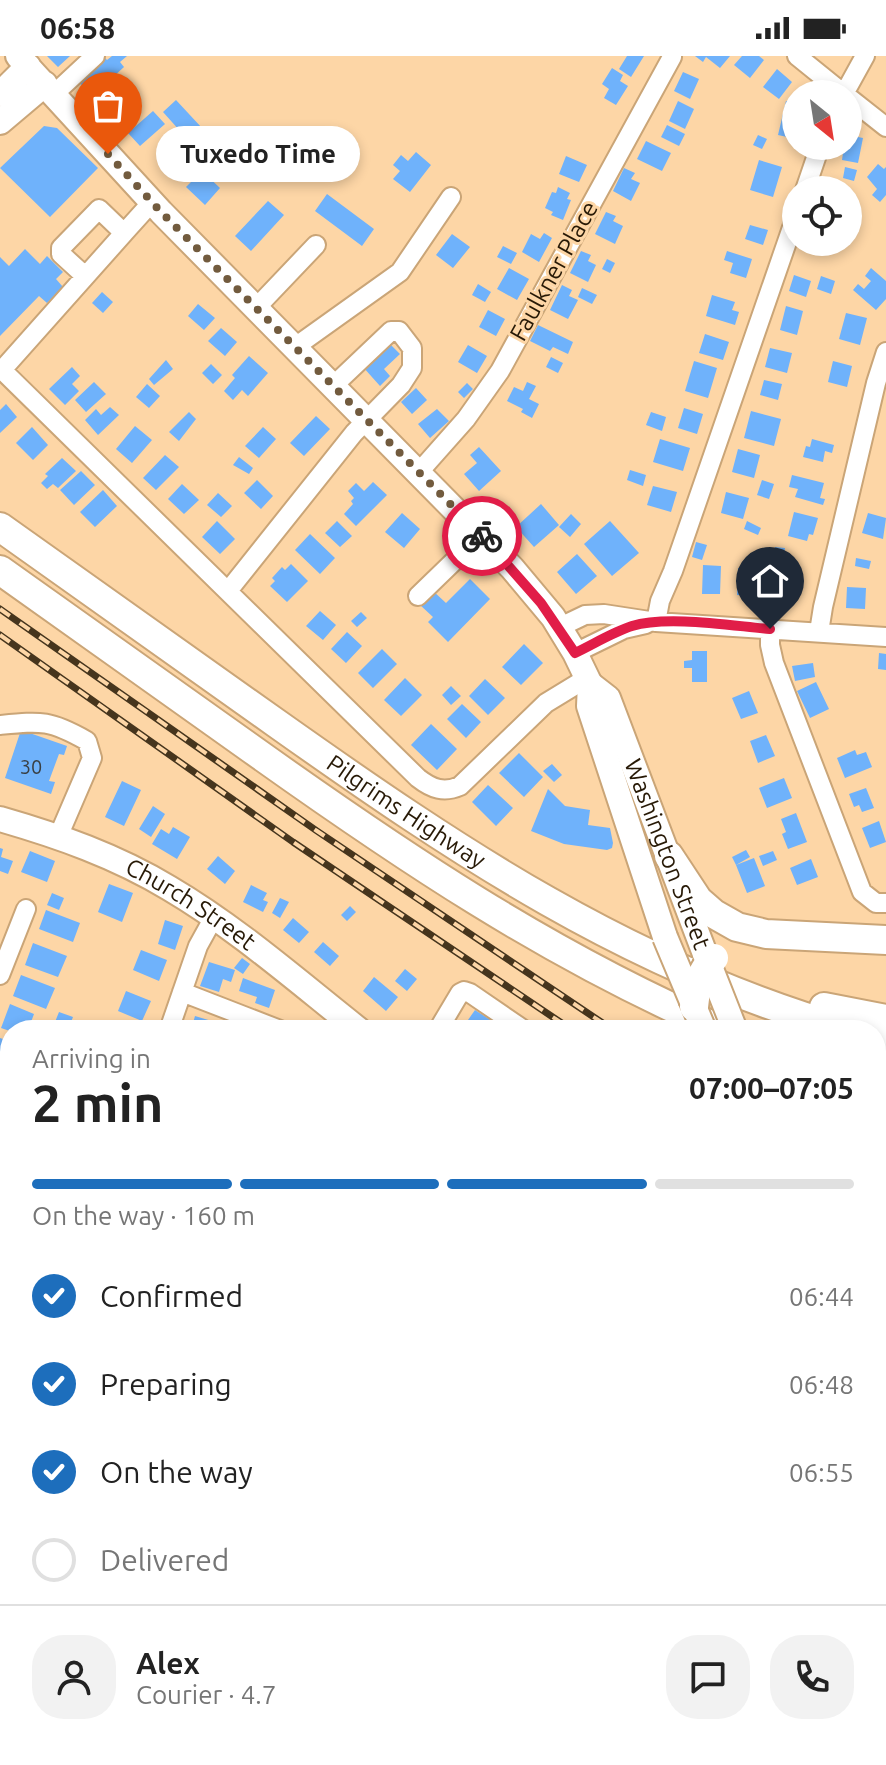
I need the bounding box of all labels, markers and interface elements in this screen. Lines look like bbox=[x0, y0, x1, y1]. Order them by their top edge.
text: 06:58 bbox=[40, 11, 115, 45]
pin bbox=[74, 72, 142, 154]
north arrow bbox=[782, 80, 862, 160]
map controls bbox=[782, 80, 862, 256]
icon: bag bbox=[86, 84, 130, 128]
callout: Tuxedo Time bbox=[156, 126, 360, 182]
text: Tuxedo Time bbox=[180, 139, 336, 168]
button: locate bbox=[782, 176, 862, 256]
street label: Faulkner Place bbox=[504, 196, 603, 345]
courier bbox=[442, 496, 522, 576]
icon: bike bbox=[460, 514, 504, 558]
pin bbox=[736, 547, 804, 629]
icon: home bbox=[748, 559, 792, 603]
street label: Pilgrims Highway bbox=[322, 749, 491, 874]
house number: 30 bbox=[20, 755, 42, 778]
street label: Washington Street bbox=[619, 755, 716, 954]
street label: Church Street bbox=[122, 853, 261, 956]
text: Arriving in bbox=[32, 1044, 151, 1073]
text: 07:00–07:05 bbox=[689, 1071, 854, 1105]
text: 2 min bbox=[32, 1074, 163, 1132]
text: On the way · 160 m bbox=[32, 1201, 255, 1230]
icon: check bbox=[32, 1274, 76, 1318]
text: Confirmed bbox=[100, 1279, 243, 1313]
text: 06:44 bbox=[789, 1282, 854, 1311]
icon: check bbox=[32, 1362, 76, 1406]
text: Preparing bbox=[100, 1367, 232, 1401]
text: 06:48 bbox=[789, 1370, 854, 1399]
icon: check bbox=[32, 1450, 76, 1494]
text: On the way bbox=[100, 1455, 253, 1489]
text: 06:55 bbox=[789, 1458, 854, 1487]
text: Delivered bbox=[100, 1543, 229, 1577]
button: person bbox=[32, 1635, 116, 1719]
button: chat bbox=[666, 1635, 750, 1719]
button: phone bbox=[770, 1635, 854, 1719]
text: Alex bbox=[136, 1646, 200, 1680]
text: Courier · 4.7 bbox=[136, 1680, 276, 1709]

